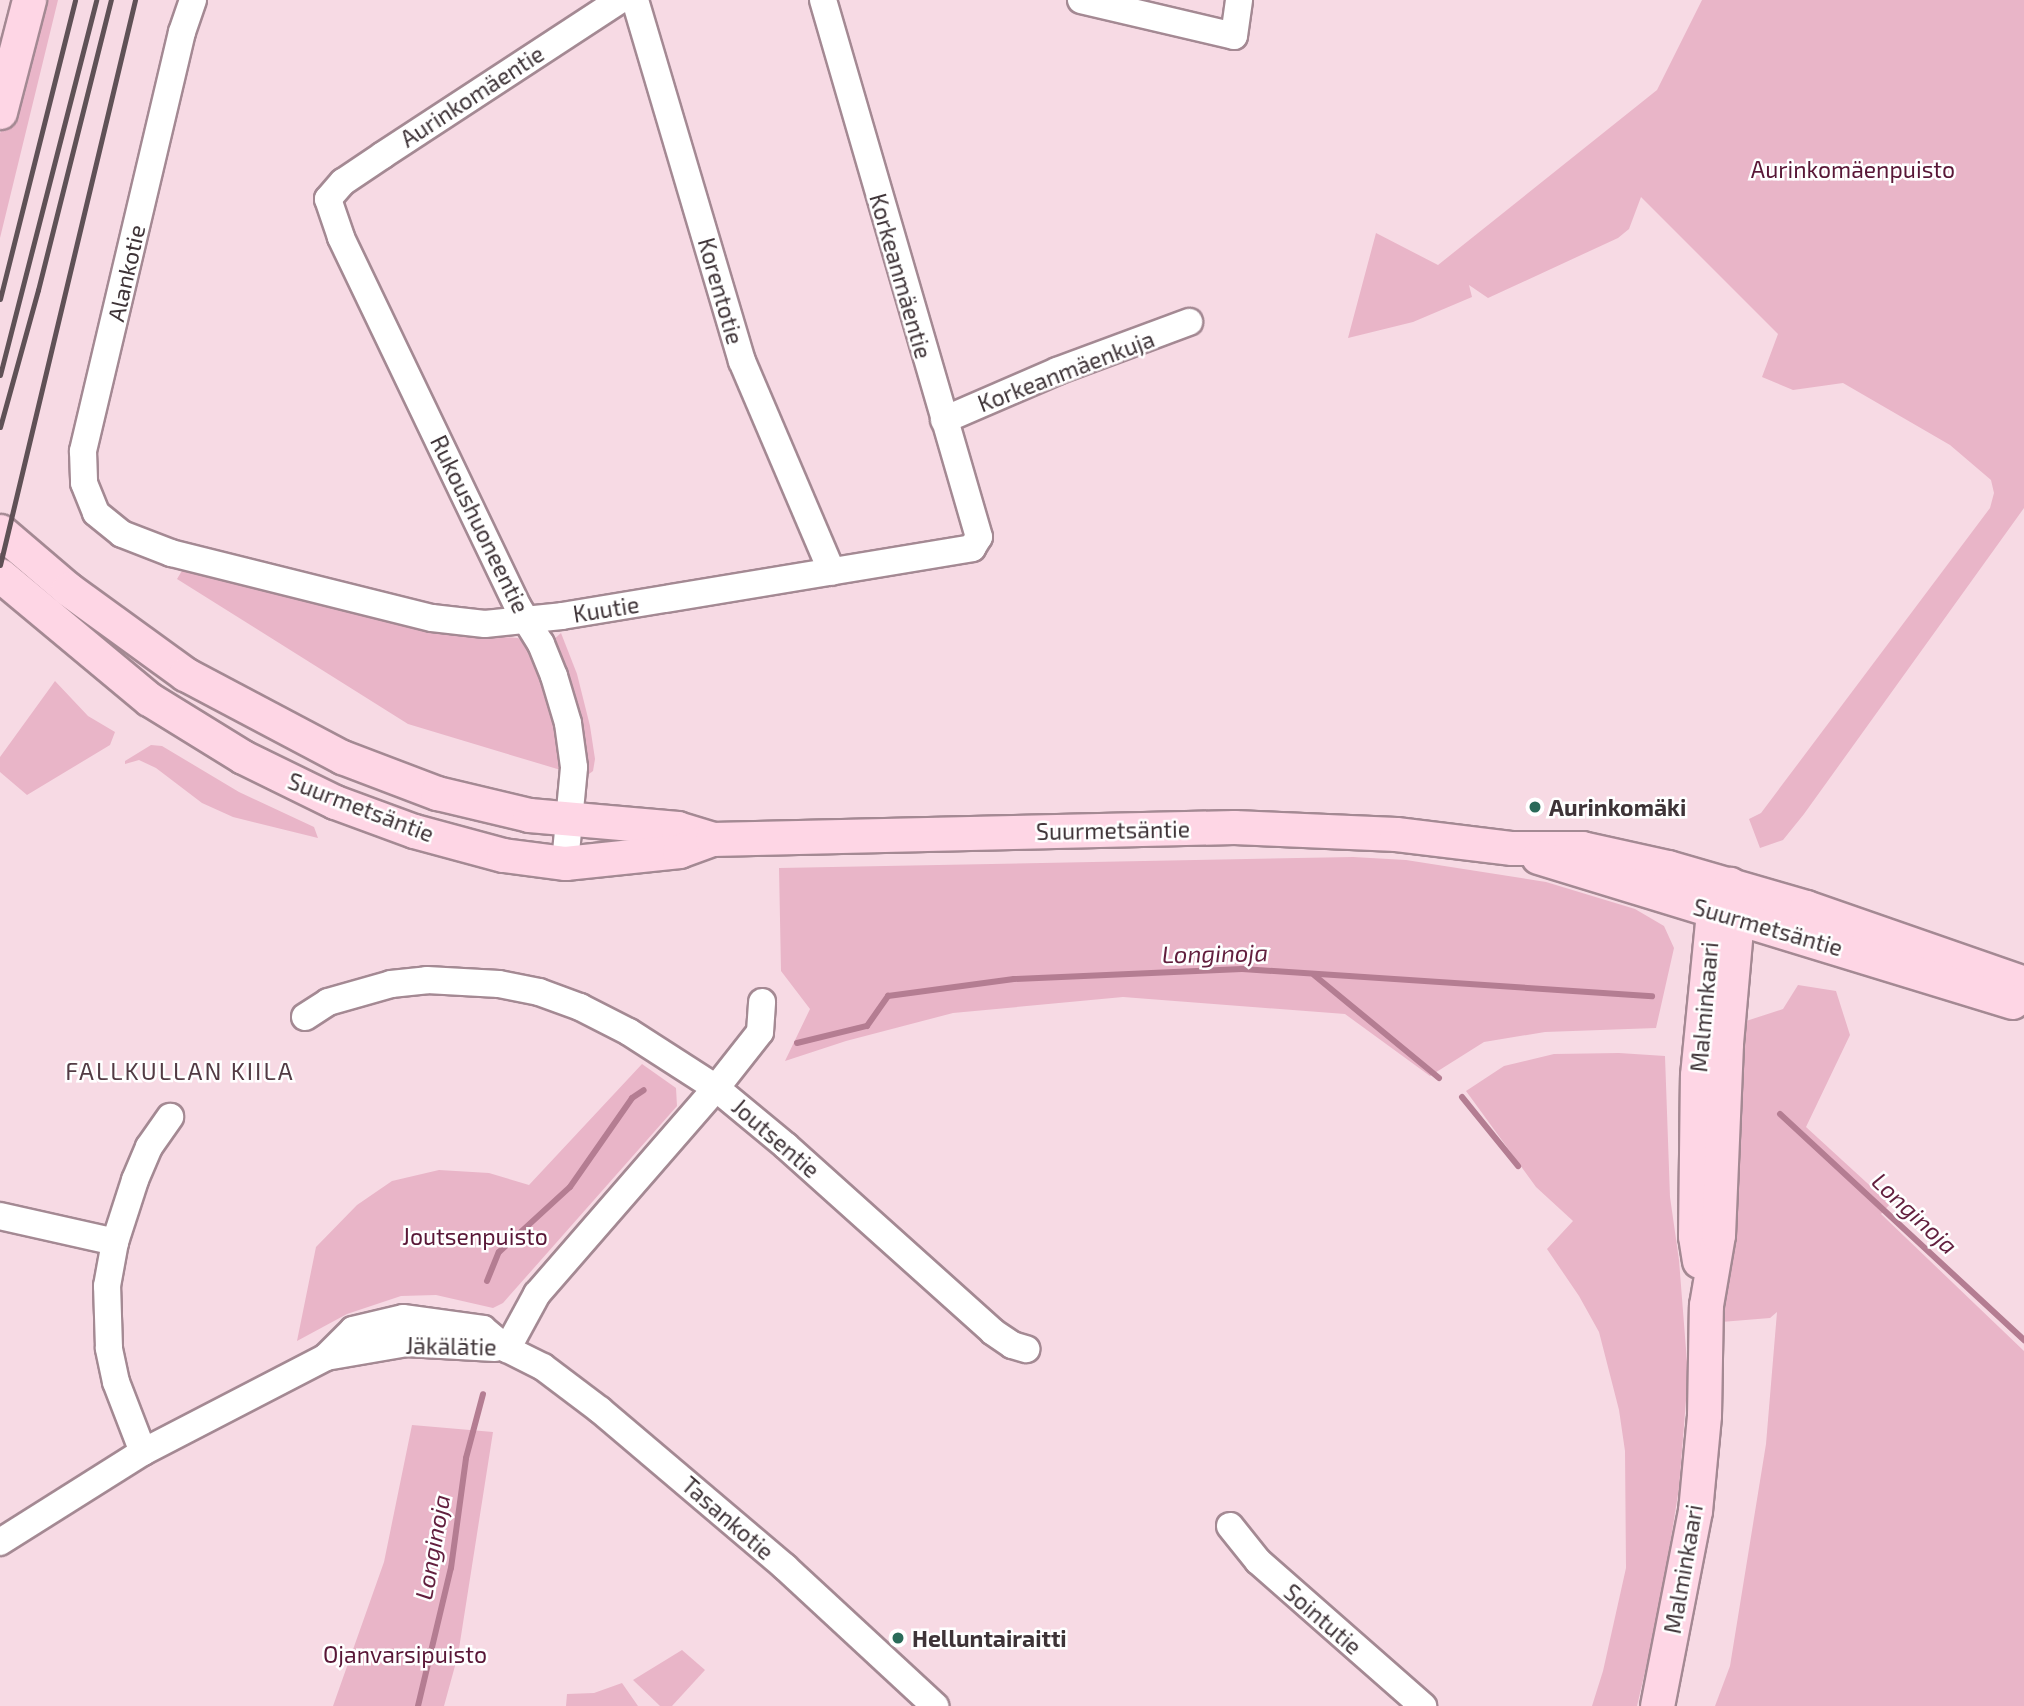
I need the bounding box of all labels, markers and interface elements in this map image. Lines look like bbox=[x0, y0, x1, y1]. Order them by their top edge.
street label: Aurinkomäentie bbox=[395, 39, 549, 153]
park label: Aurinkomäenpuisto bbox=[1751, 155, 1955, 183]
street label: Korkeanmäentie bbox=[864, 190, 938, 362]
street label: Alankotie bbox=[101, 222, 151, 324]
street label: Korentotie bbox=[693, 235, 749, 347]
street label: Korkeanmäenkuja bbox=[974, 325, 1158, 417]
street label: Rukoushuoneentie bbox=[425, 431, 535, 617]
street label: Kuutie bbox=[571, 590, 641, 628]
street label: Suurmetsäntie bbox=[284, 767, 438, 847]
place label: Aurinkomäki bbox=[1549, 793, 1686, 821]
marker: Aurinkomäki bbox=[1527, 799, 1543, 815]
street label: Suurmetsäntie bbox=[1036, 815, 1190, 845]
street label: Suurmetsäntie bbox=[1690, 892, 1846, 962]
water label: Longinoja bbox=[1162, 938, 1268, 968]
street label: Malminkaari bbox=[1685, 941, 1723, 1073]
district label: FALLKULLAN KIILA bbox=[67, 1057, 293, 1085]
street label: Joutsentie bbox=[727, 1092, 825, 1184]
water label: Longinoja bbox=[1866, 1166, 1964, 1260]
park label: Joutsenpuisto bbox=[402, 1222, 548, 1250]
street label: Jäkälätie bbox=[405, 1331, 497, 1361]
street label: Tasankotie bbox=[676, 1471, 780, 1565]
water label: Longinoja bbox=[409, 1492, 455, 1602]
street label: Malminkaari bbox=[1658, 1502, 1708, 1636]
street label: Sointutie bbox=[1279, 1578, 1367, 1660]
place label: Helluntairaitti bbox=[912, 1624, 1067, 1652]
marker: Helluntairaitti bbox=[890, 1630, 906, 1646]
park label: Ojanvarsipuisto bbox=[323, 1640, 487, 1668]

